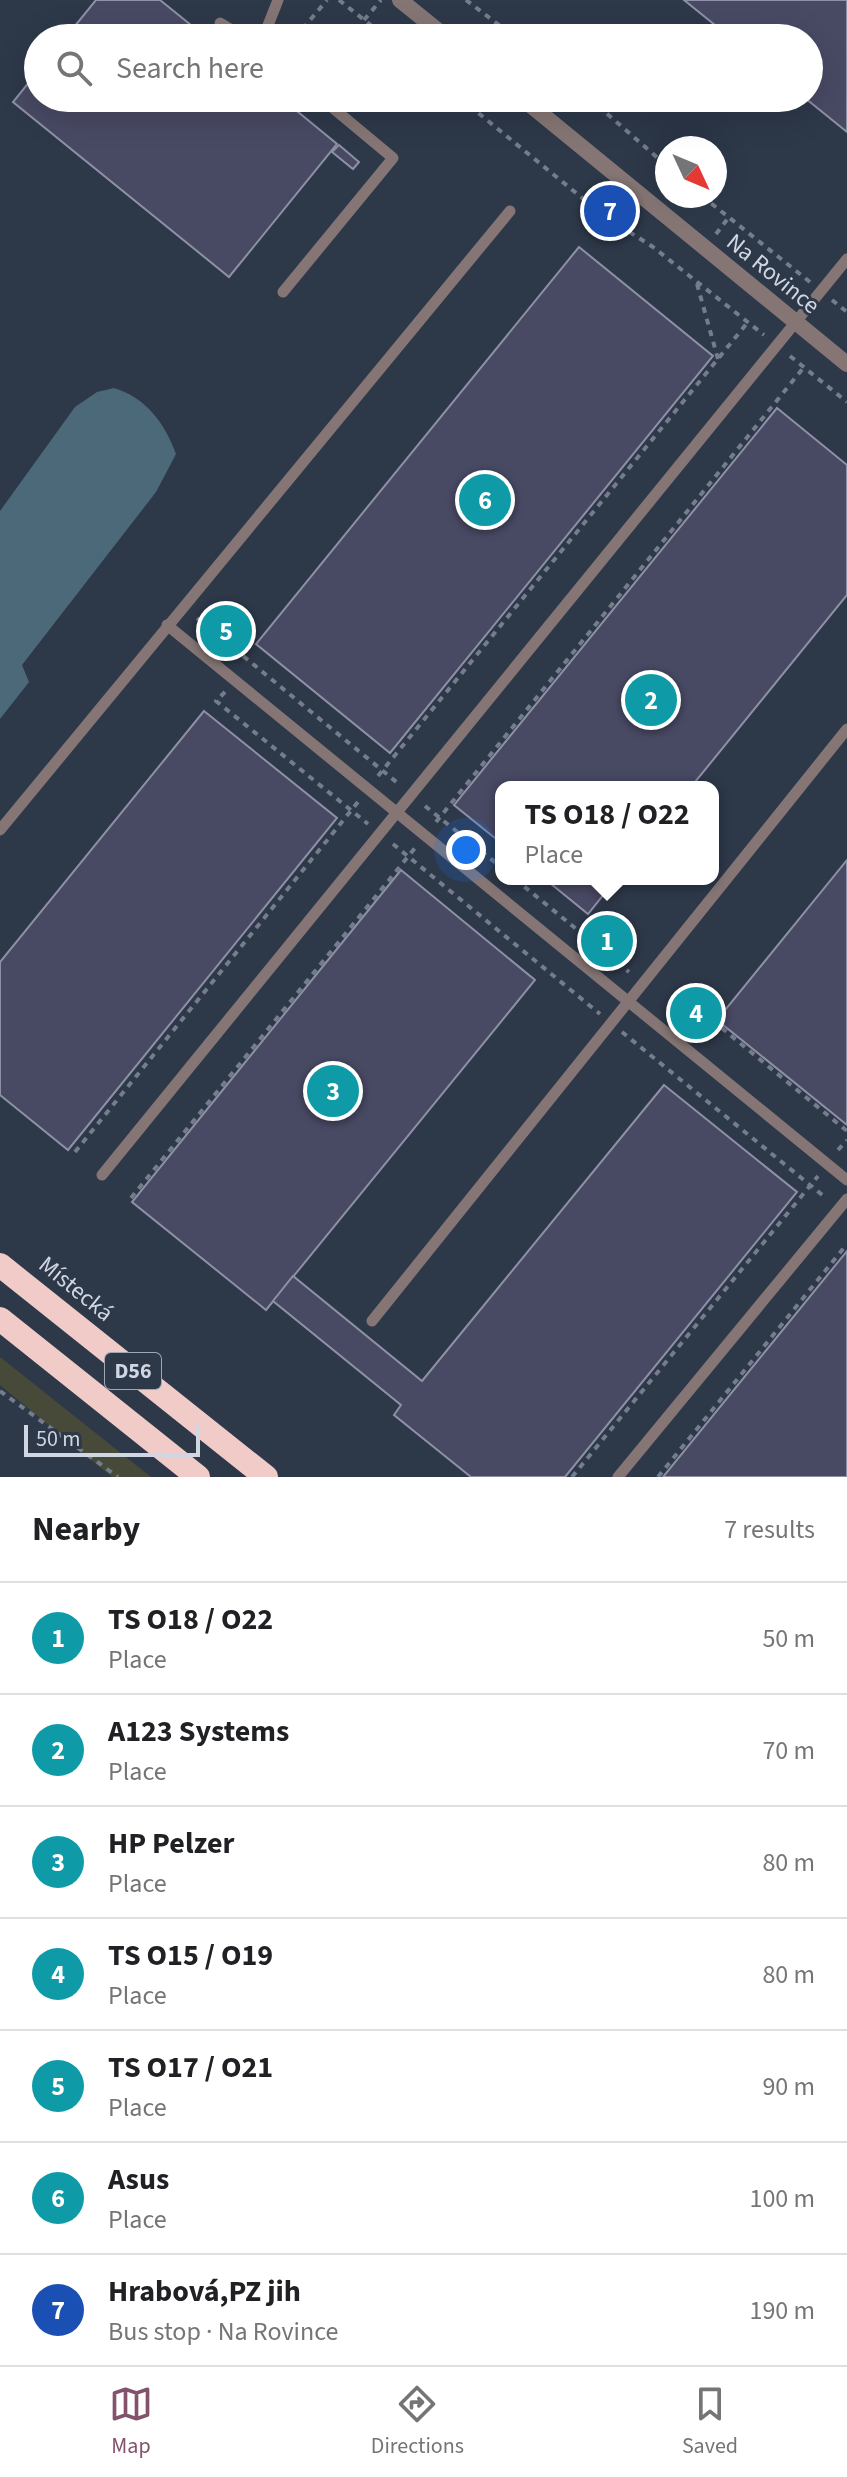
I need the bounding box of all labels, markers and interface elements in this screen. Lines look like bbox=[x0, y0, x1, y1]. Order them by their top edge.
search box bbox=[24, 24, 823, 112]
icon: search bbox=[52, 46, 96, 90]
text: Search here bbox=[116, 47, 264, 90]
north arrow bbox=[655, 136, 727, 208]
pin: 7 bbox=[584, 181, 636, 241]
street label: Na Rovince bbox=[719, 225, 827, 323]
pin: 6 bbox=[459, 470, 511, 530]
pin: 5 bbox=[200, 601, 252, 661]
pin: 2 bbox=[625, 670, 677, 730]
popup bbox=[495, 781, 719, 885]
text: TS O18 / O22 bbox=[524, 793, 690, 836]
your location bbox=[446, 830, 486, 870]
text: Place bbox=[524, 836, 583, 873]
pin: 1 bbox=[581, 911, 633, 971]
pin: 4 bbox=[670, 983, 722, 1043]
pin: 3 bbox=[307, 1061, 359, 1121]
street label: Místecká bbox=[31, 1248, 121, 1330]
road number: D56 bbox=[105, 1353, 161, 1389]
scale bar bbox=[24, 1421, 200, 1457]
text: 50 m bbox=[36, 1423, 81, 1455]
text: Nearby bbox=[32, 1505, 140, 1554]
text: 7 results bbox=[724, 1511, 815, 1548]
text: TS O18 / O22 bbox=[108, 1598, 273, 1641]
text: 1 bbox=[51, 1620, 65, 1657]
text: 50 m bbox=[762, 1620, 815, 1657]
text: Place bbox=[108, 1641, 167, 1678]
text: A123 Systems bbox=[108, 1710, 289, 1753]
text: 2 bbox=[51, 1732, 65, 1769]
text: 70 m bbox=[762, 1732, 815, 1769]
text: Place bbox=[108, 1753, 167, 1790]
text: HP Pelzer bbox=[108, 1822, 234, 1865]
text: 3 bbox=[51, 1844, 65, 1881]
text: 80 m bbox=[762, 1844, 815, 1881]
text: Place bbox=[108, 1865, 167, 1902]
text: TS O15 / O19 bbox=[108, 1934, 273, 1977]
text: 4 bbox=[51, 1956, 65, 1993]
text: 80 m bbox=[762, 1956, 815, 1993]
text: Place bbox=[108, 1977, 167, 2014]
text: TS O17 / O21 bbox=[108, 2046, 273, 2089]
text: 5 bbox=[51, 2068, 65, 2105]
text: 90 m bbox=[762, 2068, 815, 2105]
text: Place bbox=[108, 2089, 167, 2126]
text: Asus bbox=[108, 2158, 169, 2201]
text: 6 bbox=[51, 2180, 65, 2217]
text: 100 m bbox=[749, 2180, 815, 2217]
text: Place bbox=[108, 2201, 167, 2238]
text: Hrabová,PZ jih bbox=[108, 2270, 301, 2313]
text: 7 bbox=[51, 2292, 65, 2329]
text: 190 m bbox=[749, 2292, 815, 2329]
text: Bus stop · Na Rovince bbox=[108, 2313, 338, 2350]
tab: Map bbox=[109, 2382, 153, 2462]
tab: Directions bbox=[371, 2382, 464, 2462]
tab: Saved bbox=[682, 2382, 738, 2462]

